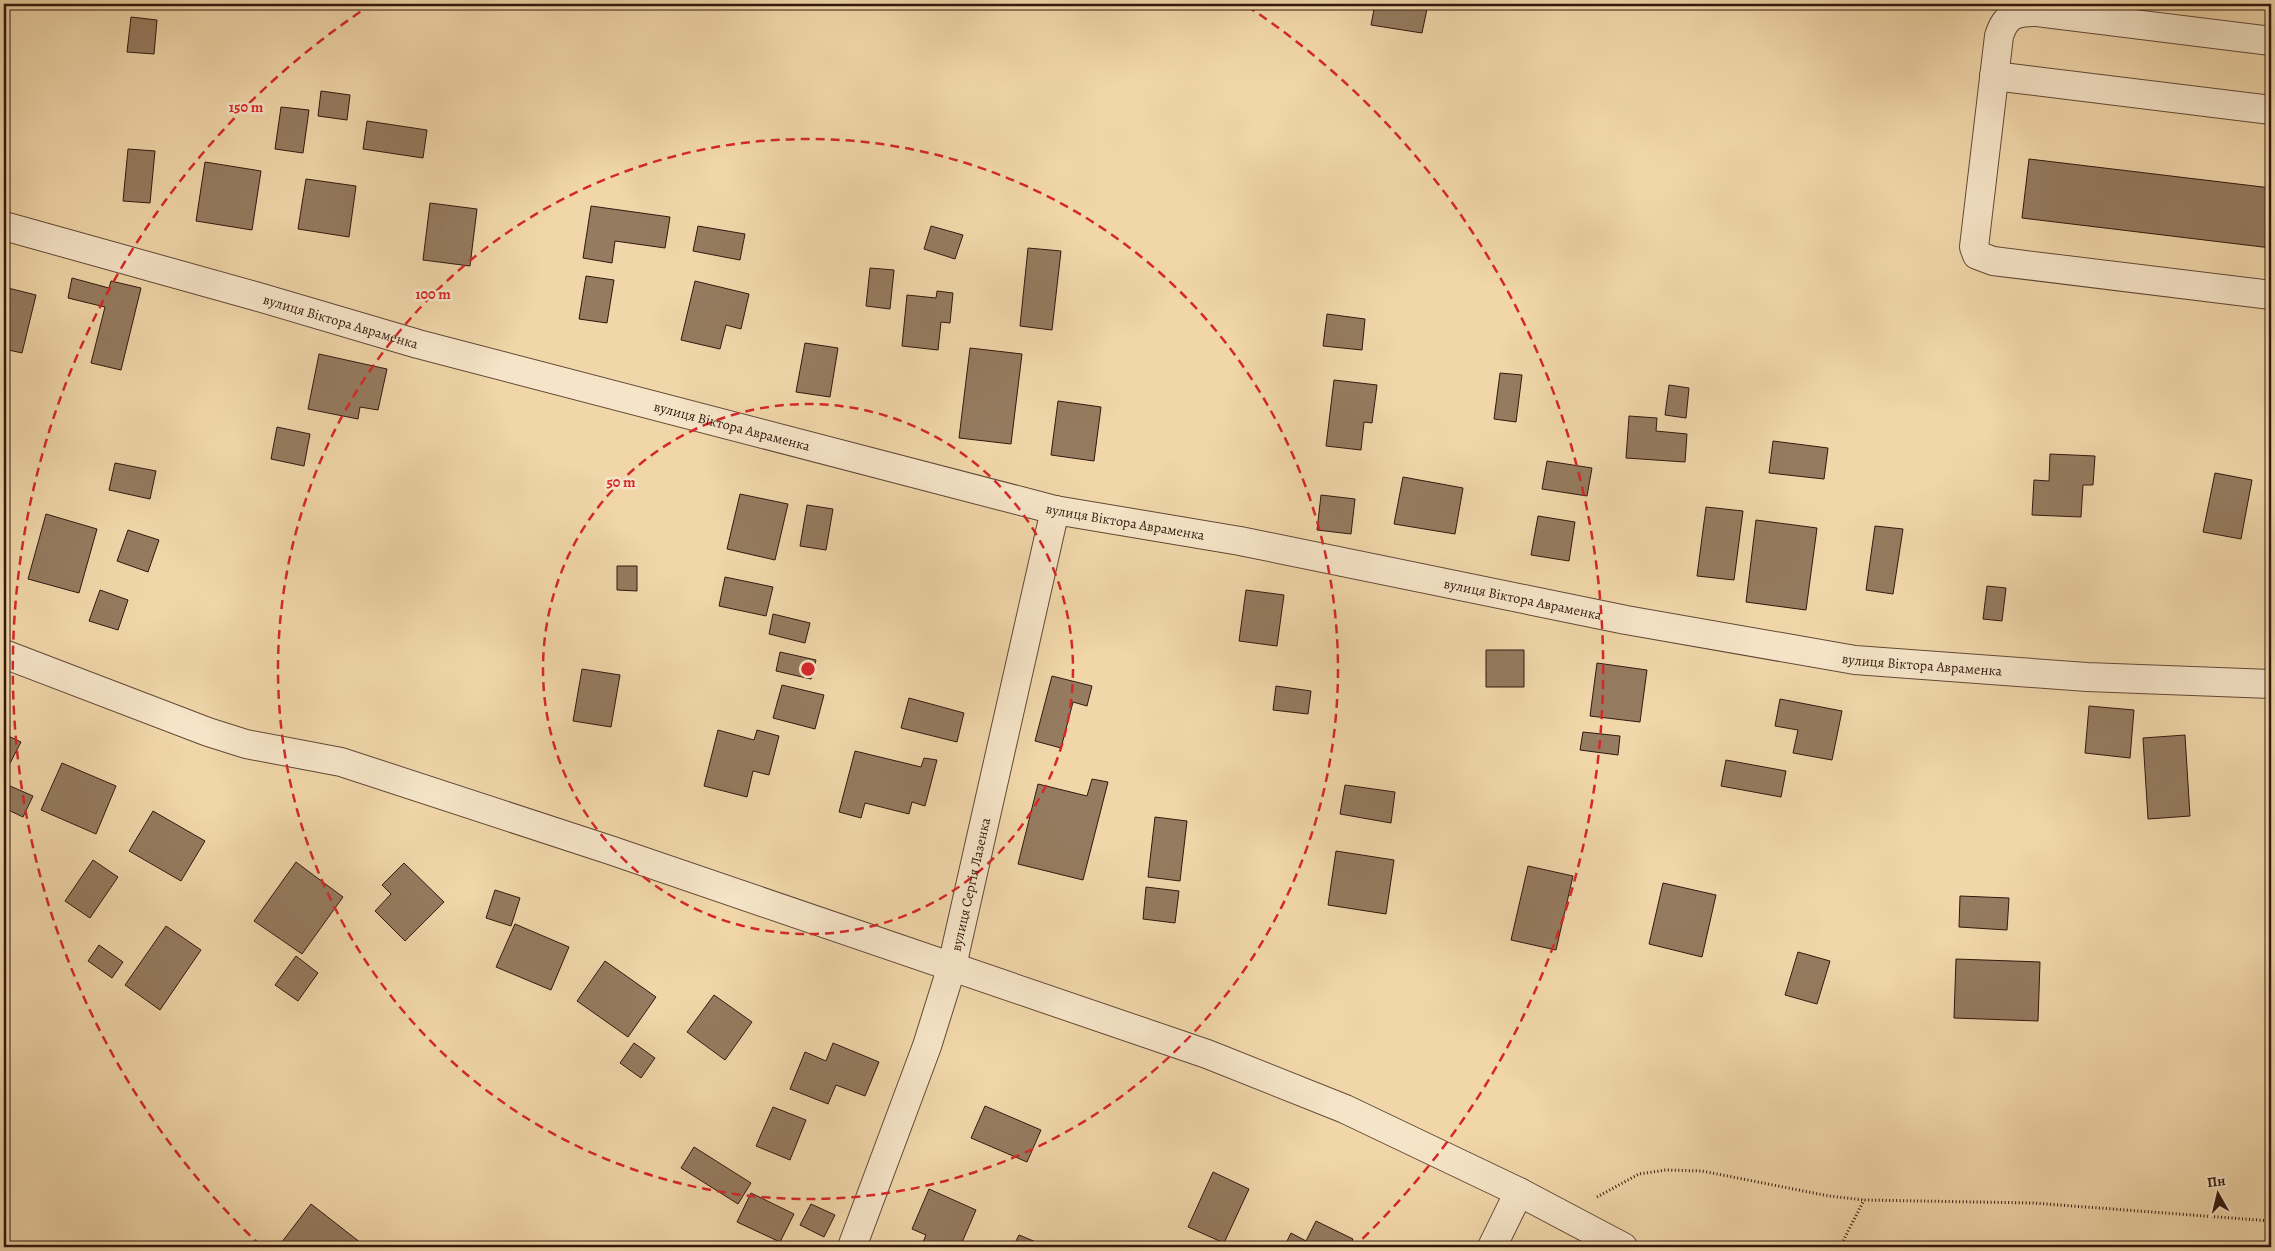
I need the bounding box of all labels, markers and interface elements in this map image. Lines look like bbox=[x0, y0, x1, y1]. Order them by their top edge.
text: 150 m bbox=[229, 97, 264, 117]
text: 100 m bbox=[415, 284, 451, 304]
street label: вулиця Віктора Авраменка bbox=[261, 290, 421, 354]
street label: вулиця Віктора Авраменка bbox=[652, 397, 813, 456]
text: 50 m bbox=[606, 472, 636, 492]
street label: вулиця Віктора Авраменка bbox=[1044, 499, 1207, 545]
street label: вулиця Віктора Авраменка bbox=[1442, 574, 1604, 625]
street label: вулиця Віктора Авраменка bbox=[1840, 649, 2003, 681]
centre of rings bbox=[799, 660, 817, 678]
street label: вулиця Сергія Лазенка bbox=[947, 815, 995, 953]
north arrow bbox=[2192, 1168, 2242, 1218]
text: Пн bbox=[2206, 1171, 2227, 1192]

